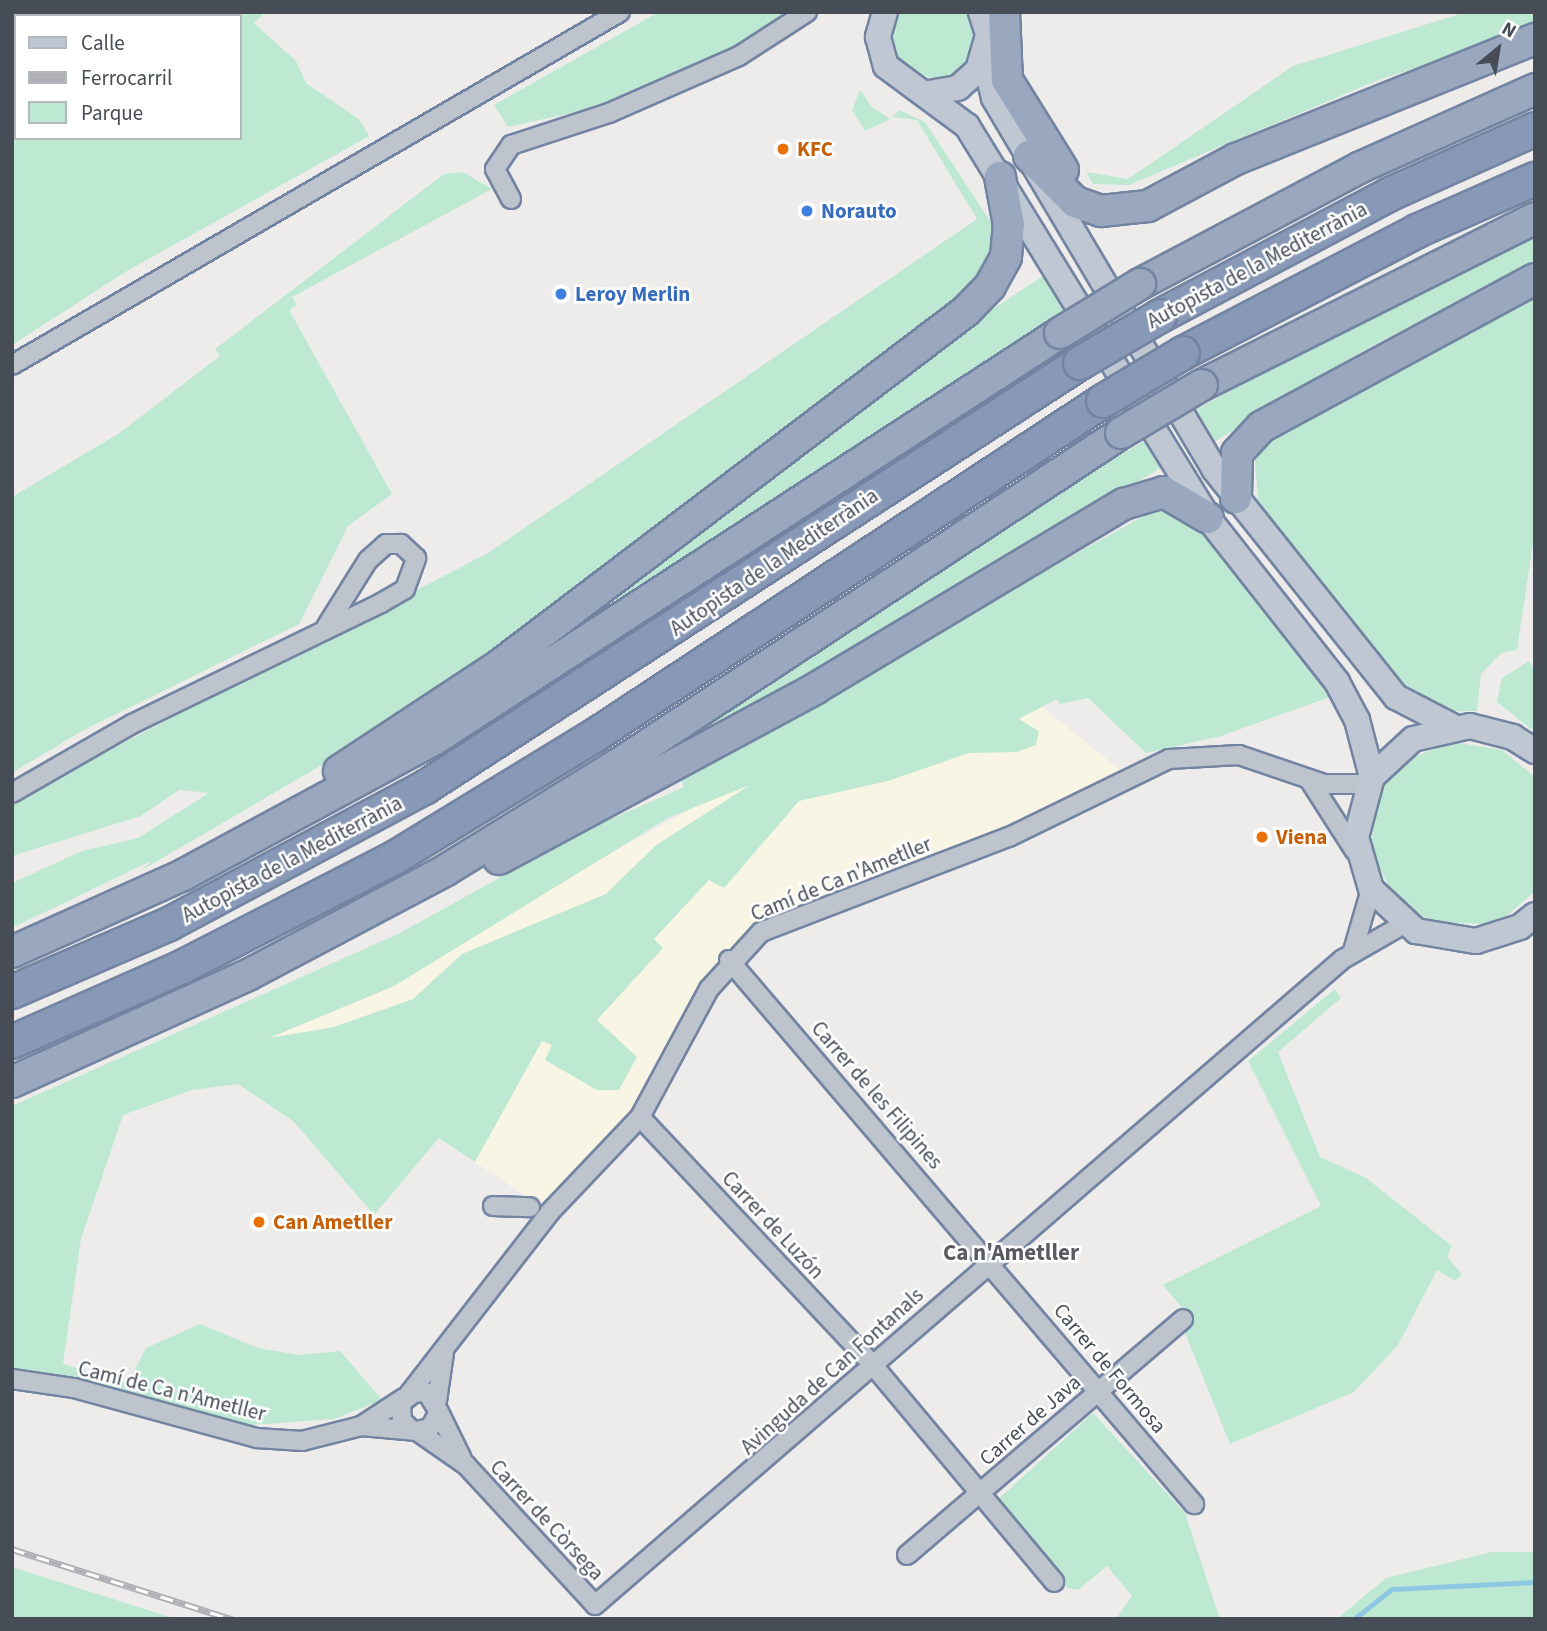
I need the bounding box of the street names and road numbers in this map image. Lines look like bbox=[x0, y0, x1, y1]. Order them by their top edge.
street label: Autopista de la Mediterrània bbox=[1143, 196, 1371, 334]
street label: Autopista de la Mediterrània bbox=[665, 483, 883, 641]
street label: Autopista de la Mediterrània bbox=[178, 790, 406, 928]
street label: Camí de Ca n'Ametller bbox=[747, 831, 935, 927]
street label: Carrer de les Filipines bbox=[806, 1016, 948, 1174]
street label: Carrer de Luzón bbox=[717, 1166, 829, 1284]
street label: Avinguda de Can Fontanals bbox=[735, 1282, 929, 1460]
street label: Carrer de Formosa bbox=[1048, 1298, 1172, 1438]
street label: Camí de Ca n'Ametller bbox=[76, 1355, 268, 1427]
street label: Carrer de Java bbox=[974, 1369, 1086, 1471]
street label: Carrer de Còrsega bbox=[485, 1455, 609, 1585]

